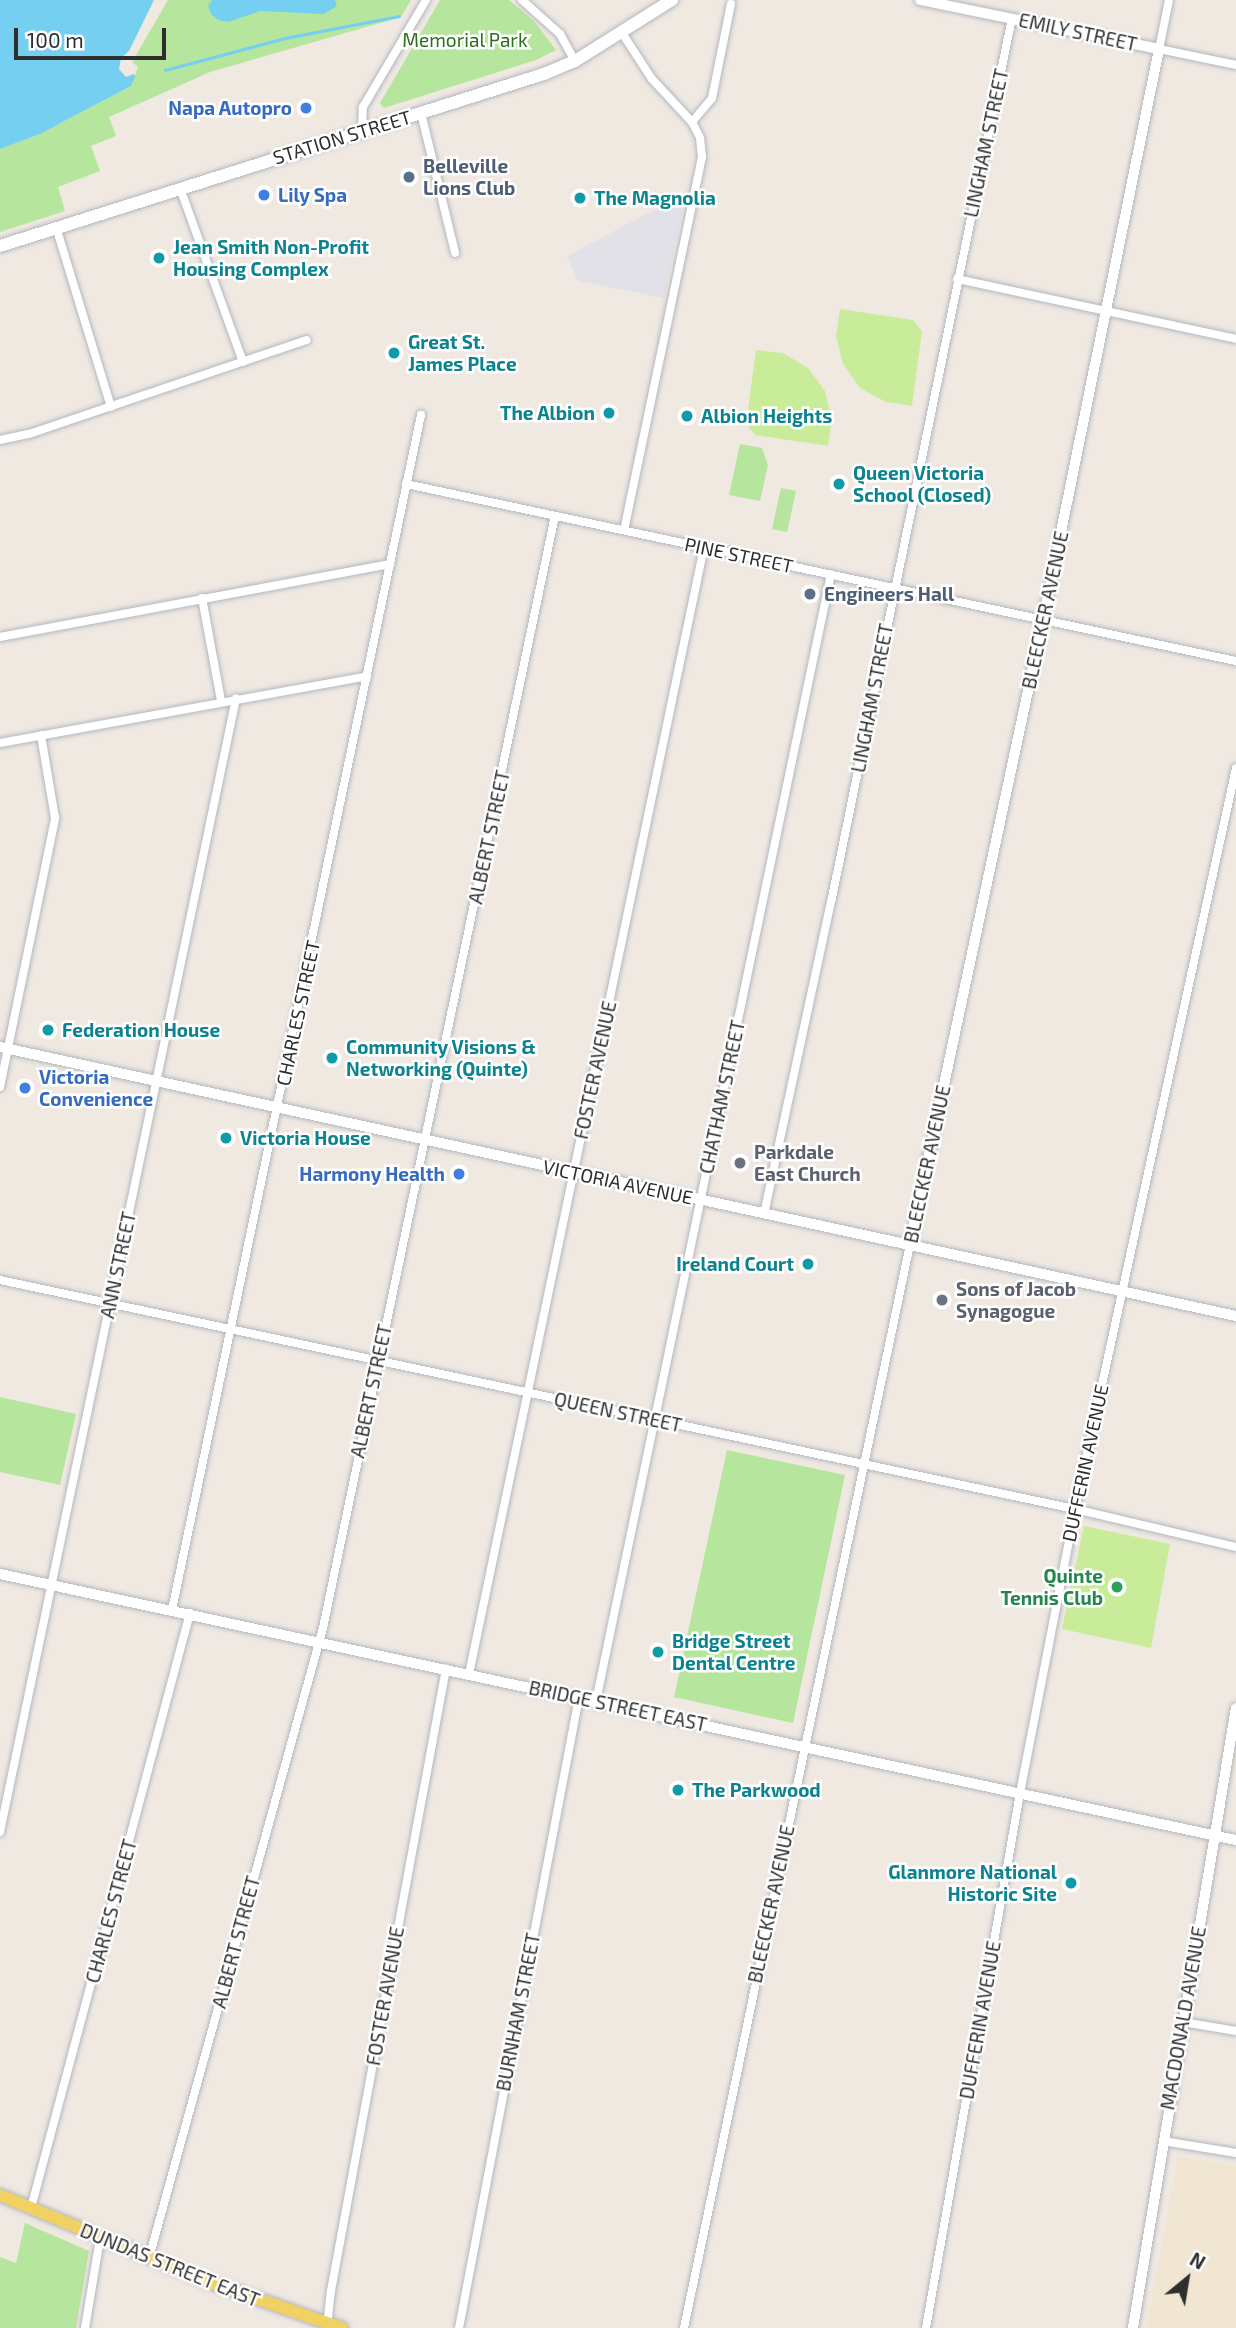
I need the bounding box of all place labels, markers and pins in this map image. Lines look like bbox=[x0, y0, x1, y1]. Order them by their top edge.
place label: Napa Autopro bbox=[168, 97, 292, 119]
marker: Napa Autopro bbox=[298, 100, 314, 116]
place label: Belleville Lions Club bbox=[423, 155, 515, 199]
marker: Belleville Lions Club bbox=[401, 169, 417, 185]
place label: Lily Spa bbox=[278, 184, 347, 206]
marker: Lily Spa bbox=[256, 187, 272, 203]
place label: The Magnolia bbox=[594, 187, 716, 209]
marker: The Magnolia bbox=[572, 190, 588, 206]
place label: Jean Smith Non-Profit Housing Complex bbox=[173, 236, 369, 280]
marker: Jean Smith Non-Profit Housing Complex bbox=[151, 250, 167, 266]
place label: Great St. James Place bbox=[408, 331, 517, 375]
marker: Great St. James Place bbox=[386, 345, 402, 361]
place label: The Albion bbox=[500, 402, 595, 424]
marker: The Albion bbox=[601, 405, 617, 421]
place label: Albion Heights bbox=[701, 405, 832, 427]
marker: Albion Heights bbox=[679, 408, 695, 424]
place label: Queen Victoria School (Closed) bbox=[853, 462, 992, 506]
marker: Queen Victoria School (Closed) bbox=[831, 476, 847, 492]
place label: Engineers Hall bbox=[824, 583, 954, 605]
marker: Engineers Hall bbox=[802, 586, 818, 602]
place label: Federation House bbox=[62, 1019, 220, 1041]
marker: Federation House bbox=[40, 1022, 56, 1038]
place label: Community Visions & Networking (Quinte) bbox=[346, 1036, 537, 1080]
marker: Community Visions & Networking (Quinte) bbox=[324, 1050, 340, 1066]
place label: Victoria Convenience bbox=[39, 1066, 153, 1110]
marker: Victoria Convenience bbox=[17, 1080, 33, 1096]
place label: Victoria House bbox=[240, 1127, 371, 1149]
marker: Victoria House bbox=[218, 1130, 234, 1146]
place label: Parkdale East Church bbox=[754, 1141, 861, 1185]
marker: Parkdale East Church bbox=[732, 1155, 748, 1171]
place label: Harmony Health bbox=[299, 1163, 445, 1185]
marker: Harmony Health bbox=[451, 1166, 467, 1182]
place label: Ireland Court bbox=[676, 1253, 794, 1275]
marker: Ireland Court bbox=[800, 1256, 816, 1272]
place label: Sons of Jacob Synagogue bbox=[956, 1278, 1077, 1322]
marker: Sons of Jacob Synagogue bbox=[934, 1292, 950, 1308]
place label: Quinte Tennis Club bbox=[1001, 1565, 1103, 1609]
marker: Quinte Tennis Club bbox=[1109, 1579, 1125, 1595]
place label: Bridge Street Dental Centre bbox=[672, 1630, 796, 1674]
marker: Bridge Street Dental Centre bbox=[650, 1644, 666, 1660]
place label: The Parkwood bbox=[692, 1779, 821, 1801]
marker: The Parkwood bbox=[670, 1782, 686, 1798]
place label: Glanmore National Historic Site bbox=[888, 1861, 1057, 1905]
marker: Glanmore National Historic Site bbox=[1063, 1875, 1079, 1891]

